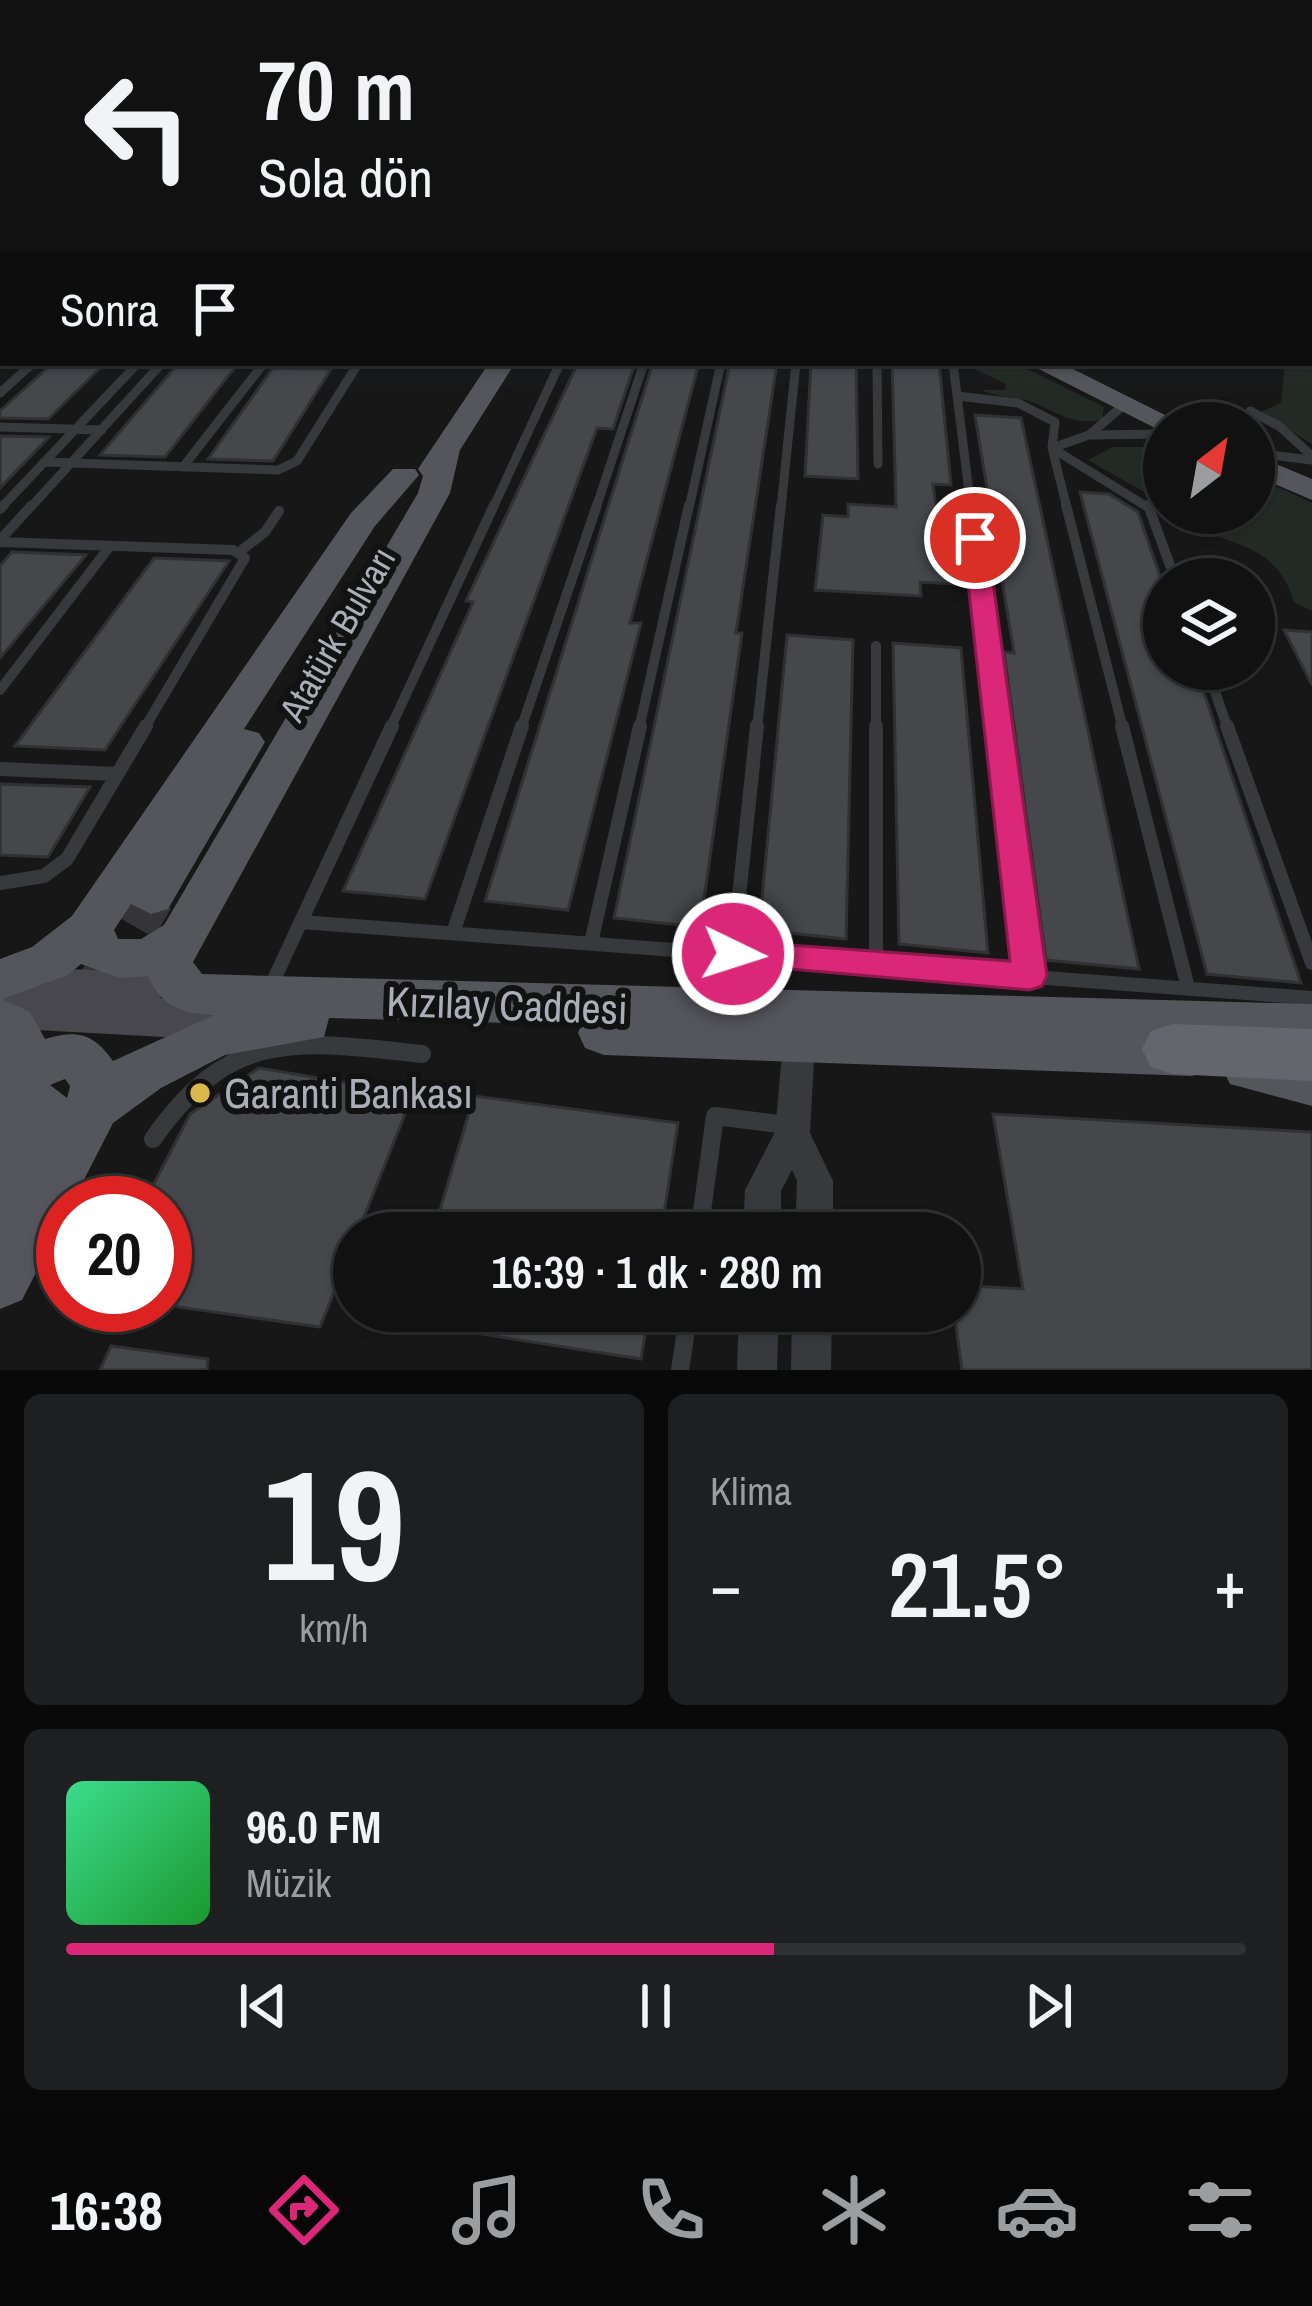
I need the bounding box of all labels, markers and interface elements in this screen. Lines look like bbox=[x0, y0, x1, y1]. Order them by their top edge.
text: 70 m bbox=[258, 33, 415, 146]
icon: left bbox=[60, 48, 216, 204]
text: Sola dön bbox=[258, 141, 433, 214]
icon: arrive bbox=[182, 276, 248, 342]
text: Sonra bbox=[60, 279, 158, 340]
north arrow bbox=[1143, 402, 1275, 534]
map controls bbox=[1143, 402, 1275, 690]
pin bbox=[924, 487, 1026, 589]
icon: arrive bbox=[942, 505, 1008, 571]
street label: Atatürk Bulvarı bbox=[267, 538, 406, 731]
button: layers bbox=[1143, 558, 1275, 690]
position arrow bbox=[670, 891, 796, 1017]
street label: Kızılay Caddesi bbox=[385, 973, 629, 1037]
place label: Garanti Bankası bbox=[224, 1065, 473, 1121]
marker: Garanti Bankası bbox=[187, 1080, 213, 1106]
speed limit sign: 20 bbox=[36, 1176, 192, 1332]
text: 16:39 · 1 dk · 280 m bbox=[491, 1241, 823, 1302]
text: 19 bbox=[263, 1419, 405, 1629]
text: Klima bbox=[710, 1465, 792, 1517]
text: 21.5° bbox=[888, 1524, 1068, 1645]
text: − bbox=[710, 1540, 742, 1629]
text: + bbox=[1214, 1540, 1246, 1629]
text: km/h bbox=[299, 1602, 369, 1654]
text: 96.0 FM bbox=[246, 1796, 381, 1857]
text: Müzik bbox=[246, 1857, 331, 1909]
icon: previous bbox=[230, 1973, 296, 2039]
icon: pause bbox=[623, 1973, 689, 2039]
icon: next bbox=[1016, 1973, 1082, 2039]
icon: directions bbox=[262, 2168, 346, 2252]
icon: music bbox=[445, 2168, 529, 2252]
icon: phone bbox=[629, 2168, 713, 2252]
icon: climate bbox=[812, 2168, 896, 2252]
icon: car bbox=[995, 2168, 1079, 2252]
icon: filters bbox=[1178, 2168, 1262, 2252]
text: 16:38 bbox=[50, 2174, 163, 2247]

